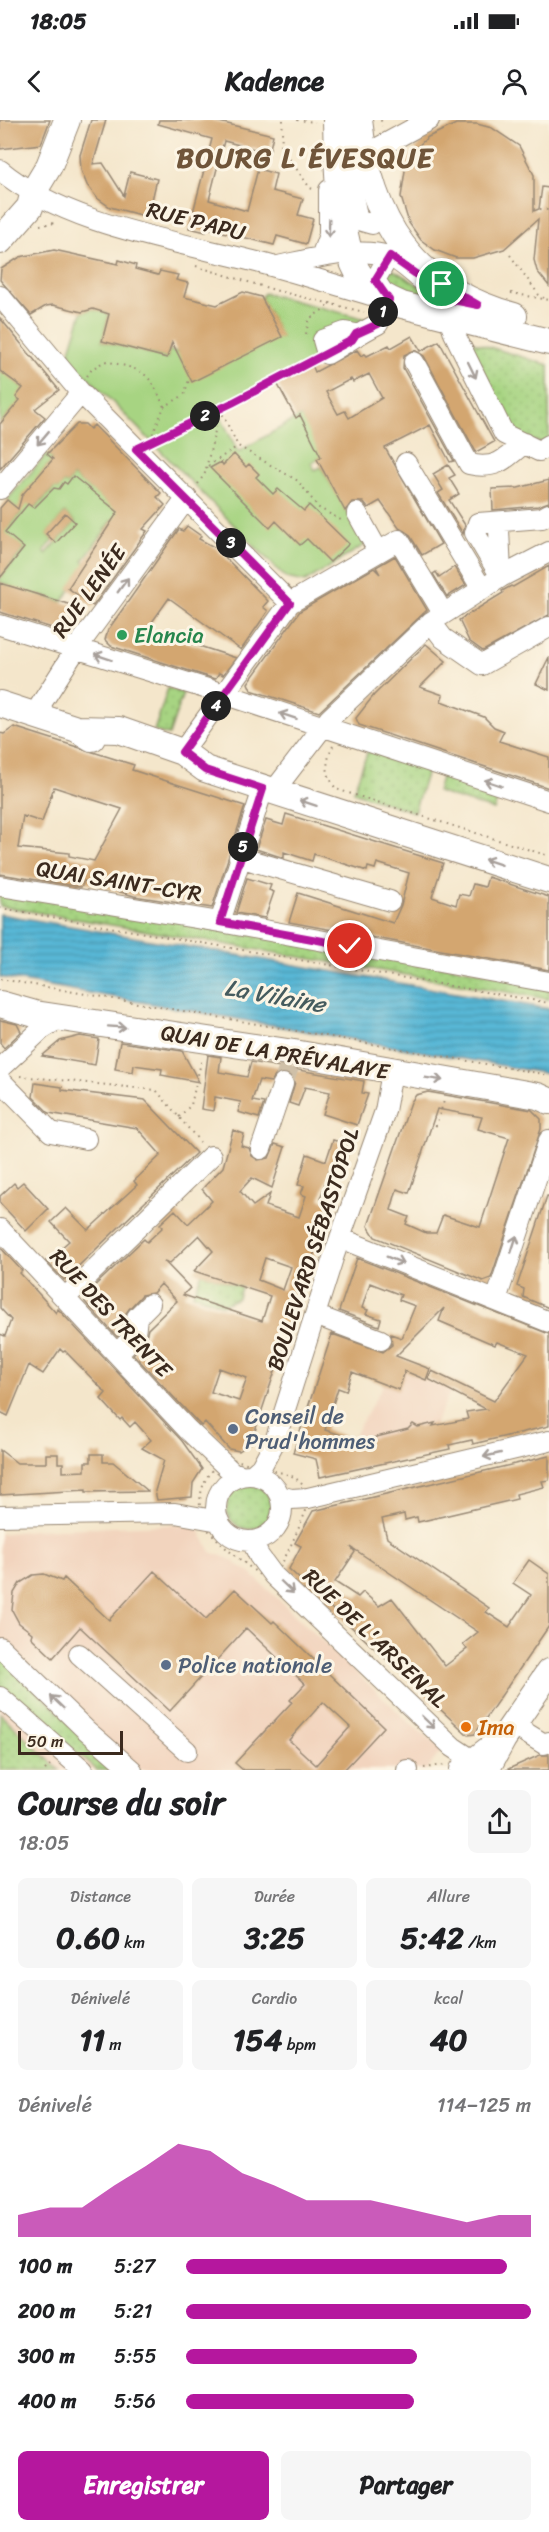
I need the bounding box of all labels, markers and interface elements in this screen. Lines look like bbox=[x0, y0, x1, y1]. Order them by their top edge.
text: 18:05 bbox=[30, 2, 87, 41]
text: Kadence bbox=[225, 57, 324, 105]
icon: back bbox=[18, 65, 51, 98]
icon: person bbox=[498, 65, 531, 98]
district label: BOURG L'ÉVESQUE bbox=[176, 133, 435, 182]
street label: RUE PAPU bbox=[143, 190, 250, 252]
one-way arrow bbox=[323, 218, 334, 238]
pin bbox=[416, 258, 467, 309]
icon: arrive bbox=[425, 267, 458, 300]
pin: 1 bbox=[368, 297, 398, 327]
text: 1 bbox=[380, 297, 386, 326]
one-way arrow bbox=[467, 361, 479, 379]
pin: 2 bbox=[190, 401, 220, 431]
text: 2 bbox=[200, 401, 210, 430]
one-way arrow bbox=[36, 430, 50, 445]
pin: 3 bbox=[216, 528, 246, 558]
text: 3 bbox=[227, 528, 235, 557]
street label: RUE LENÉE bbox=[41, 534, 138, 646]
one-way arrow bbox=[117, 577, 130, 593]
place label: Elancia bbox=[134, 616, 203, 655]
marker: Elancia bbox=[115, 628, 129, 642]
one-way arrow bbox=[94, 651, 113, 662]
pin: 4 bbox=[201, 691, 231, 721]
text: 4 bbox=[211, 691, 221, 720]
one-way arrow bbox=[279, 709, 298, 720]
one-way arrow bbox=[484, 777, 503, 788]
one-way arrow bbox=[299, 797, 318, 808]
pin: 5 bbox=[228, 832, 258, 862]
text: 5 bbox=[238, 832, 248, 861]
street label: QUAI SAINT-CYR bbox=[34, 849, 204, 913]
one-way arrow bbox=[484, 856, 503, 867]
pin bbox=[324, 920, 375, 971]
icon: check bbox=[333, 929, 366, 962]
water label: La Vilaine bbox=[222, 967, 331, 1026]
street label: QUAI DE LA PRÉVALAYE bbox=[158, 1013, 394, 1092]
one-way arrow bbox=[107, 1021, 127, 1032]
one-way arrow bbox=[424, 1073, 443, 1084]
street label: BOULEVARD SÉBASTOPOL bbox=[255, 1122, 371, 1376]
one-way arrow bbox=[510, 1235, 521, 1254]
street label: RUE DES TRENTE bbox=[40, 1239, 183, 1388]
one-way arrow bbox=[385, 1255, 403, 1266]
place label: Conseil de Prud'hommes bbox=[245, 1397, 375, 1461]
marker: Conseil de Prud'hommes bbox=[226, 1422, 240, 1436]
one-way arrow bbox=[483, 1449, 502, 1461]
street label: RUE DE L'ARSENAL bbox=[293, 1558, 457, 1718]
one-way arrow bbox=[279, 1580, 294, 1595]
place label: Police nationale bbox=[178, 1646, 332, 1685]
marker: Police nationale bbox=[159, 1658, 173, 1672]
one-way arrow bbox=[50, 1695, 65, 1710]
place label: Ima bbox=[477, 1708, 515, 1747]
one-way arrow bbox=[420, 1715, 435, 1729]
marker: Ima bbox=[459, 1720, 473, 1734]
text: 50 m bbox=[27, 1727, 63, 1756]
scale bar bbox=[18, 1728, 123, 1756]
text: Course du soir bbox=[18, 1774, 224, 1832]
button: share bbox=[468, 1790, 531, 1853]
text: 18:05 bbox=[18, 1826, 70, 1861]
text: Distance bbox=[70, 1882, 131, 1911]
text: Durée bbox=[254, 1882, 295, 1911]
text: Allure bbox=[427, 1882, 470, 1911]
text: 0.60 bbox=[56, 1911, 120, 1965]
text: 3:25 bbox=[244, 1911, 305, 1965]
text: 5:42 bbox=[400, 1911, 464, 1965]
text: km bbox=[120, 1928, 145, 1957]
text: /km bbox=[464, 1928, 497, 1957]
text: Dénivelé bbox=[71, 1984, 130, 2013]
text: Cardio bbox=[252, 1984, 297, 2013]
text: kcal bbox=[434, 1984, 463, 2013]
text: 11 bbox=[79, 2013, 105, 2067]
text: 154 bbox=[233, 2013, 283, 2067]
text: 40 bbox=[430, 2013, 467, 2067]
text: m bbox=[105, 2030, 122, 2059]
text: bpm bbox=[283, 2030, 316, 2059]
text: Dénivelé bbox=[18, 2088, 92, 2123]
text: 114–125 m bbox=[437, 2088, 531, 2123]
text: 100 m bbox=[18, 2249, 72, 2284]
text: 5:27 bbox=[114, 2249, 155, 2284]
text: 200 m bbox=[18, 2294, 75, 2329]
text: 5:21 bbox=[114, 2294, 152, 2329]
text: 300 m bbox=[18, 2339, 75, 2374]
text: 5:55 bbox=[114, 2339, 157, 2374]
text: 400 m bbox=[18, 2384, 76, 2419]
text: 5:56 bbox=[114, 2384, 156, 2419]
button: Enregistrer bbox=[18, 2451, 269, 2520]
button: Partager bbox=[281, 2451, 531, 2520]

